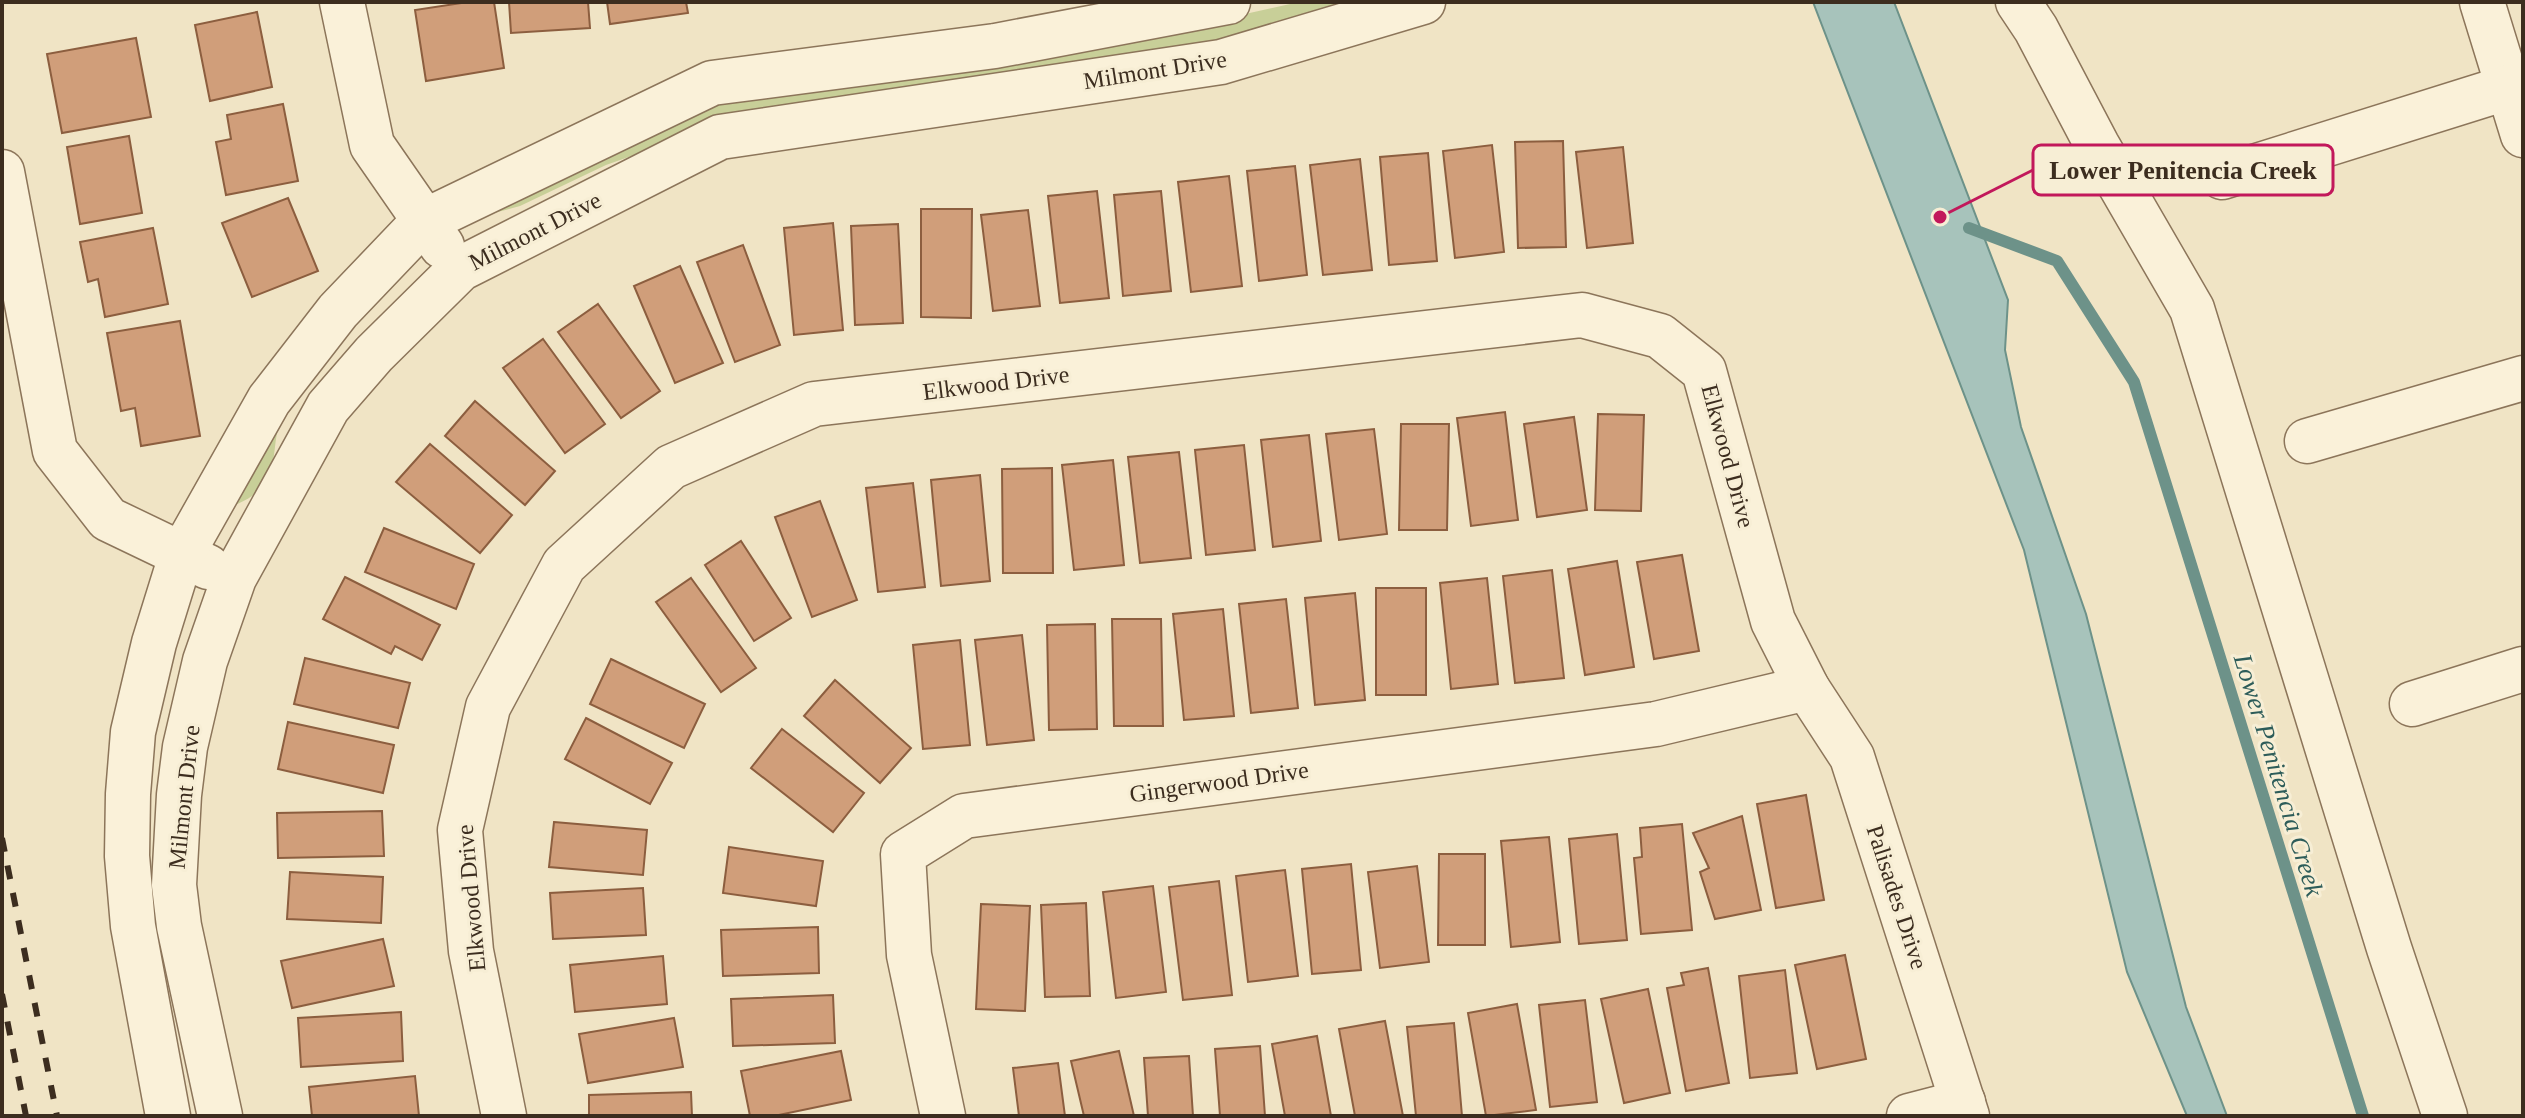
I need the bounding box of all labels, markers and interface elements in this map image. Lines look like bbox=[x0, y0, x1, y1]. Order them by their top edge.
street label: Milmont Drive bbox=[1082, 46, 1228, 94]
callout: Lower Penitencia Creek bbox=[2033, 145, 2333, 195]
text: Lower Penitencia Creek bbox=[2049, 156, 2317, 185]
street label: Milmont Drive bbox=[465, 187, 605, 275]
street label: Elkwood Drive bbox=[921, 361, 1071, 405]
street label: Elkwood Drive bbox=[1696, 381, 1760, 531]
water label: Lower Penitencia Creek bbox=[2228, 650, 2329, 900]
street label: Milmont Drive bbox=[164, 724, 204, 870]
street label: Gingerwood Drive bbox=[1128, 757, 1310, 807]
street label: Palisades Drive bbox=[1861, 822, 1933, 972]
street label: Elkwood Drive bbox=[452, 823, 490, 973]

